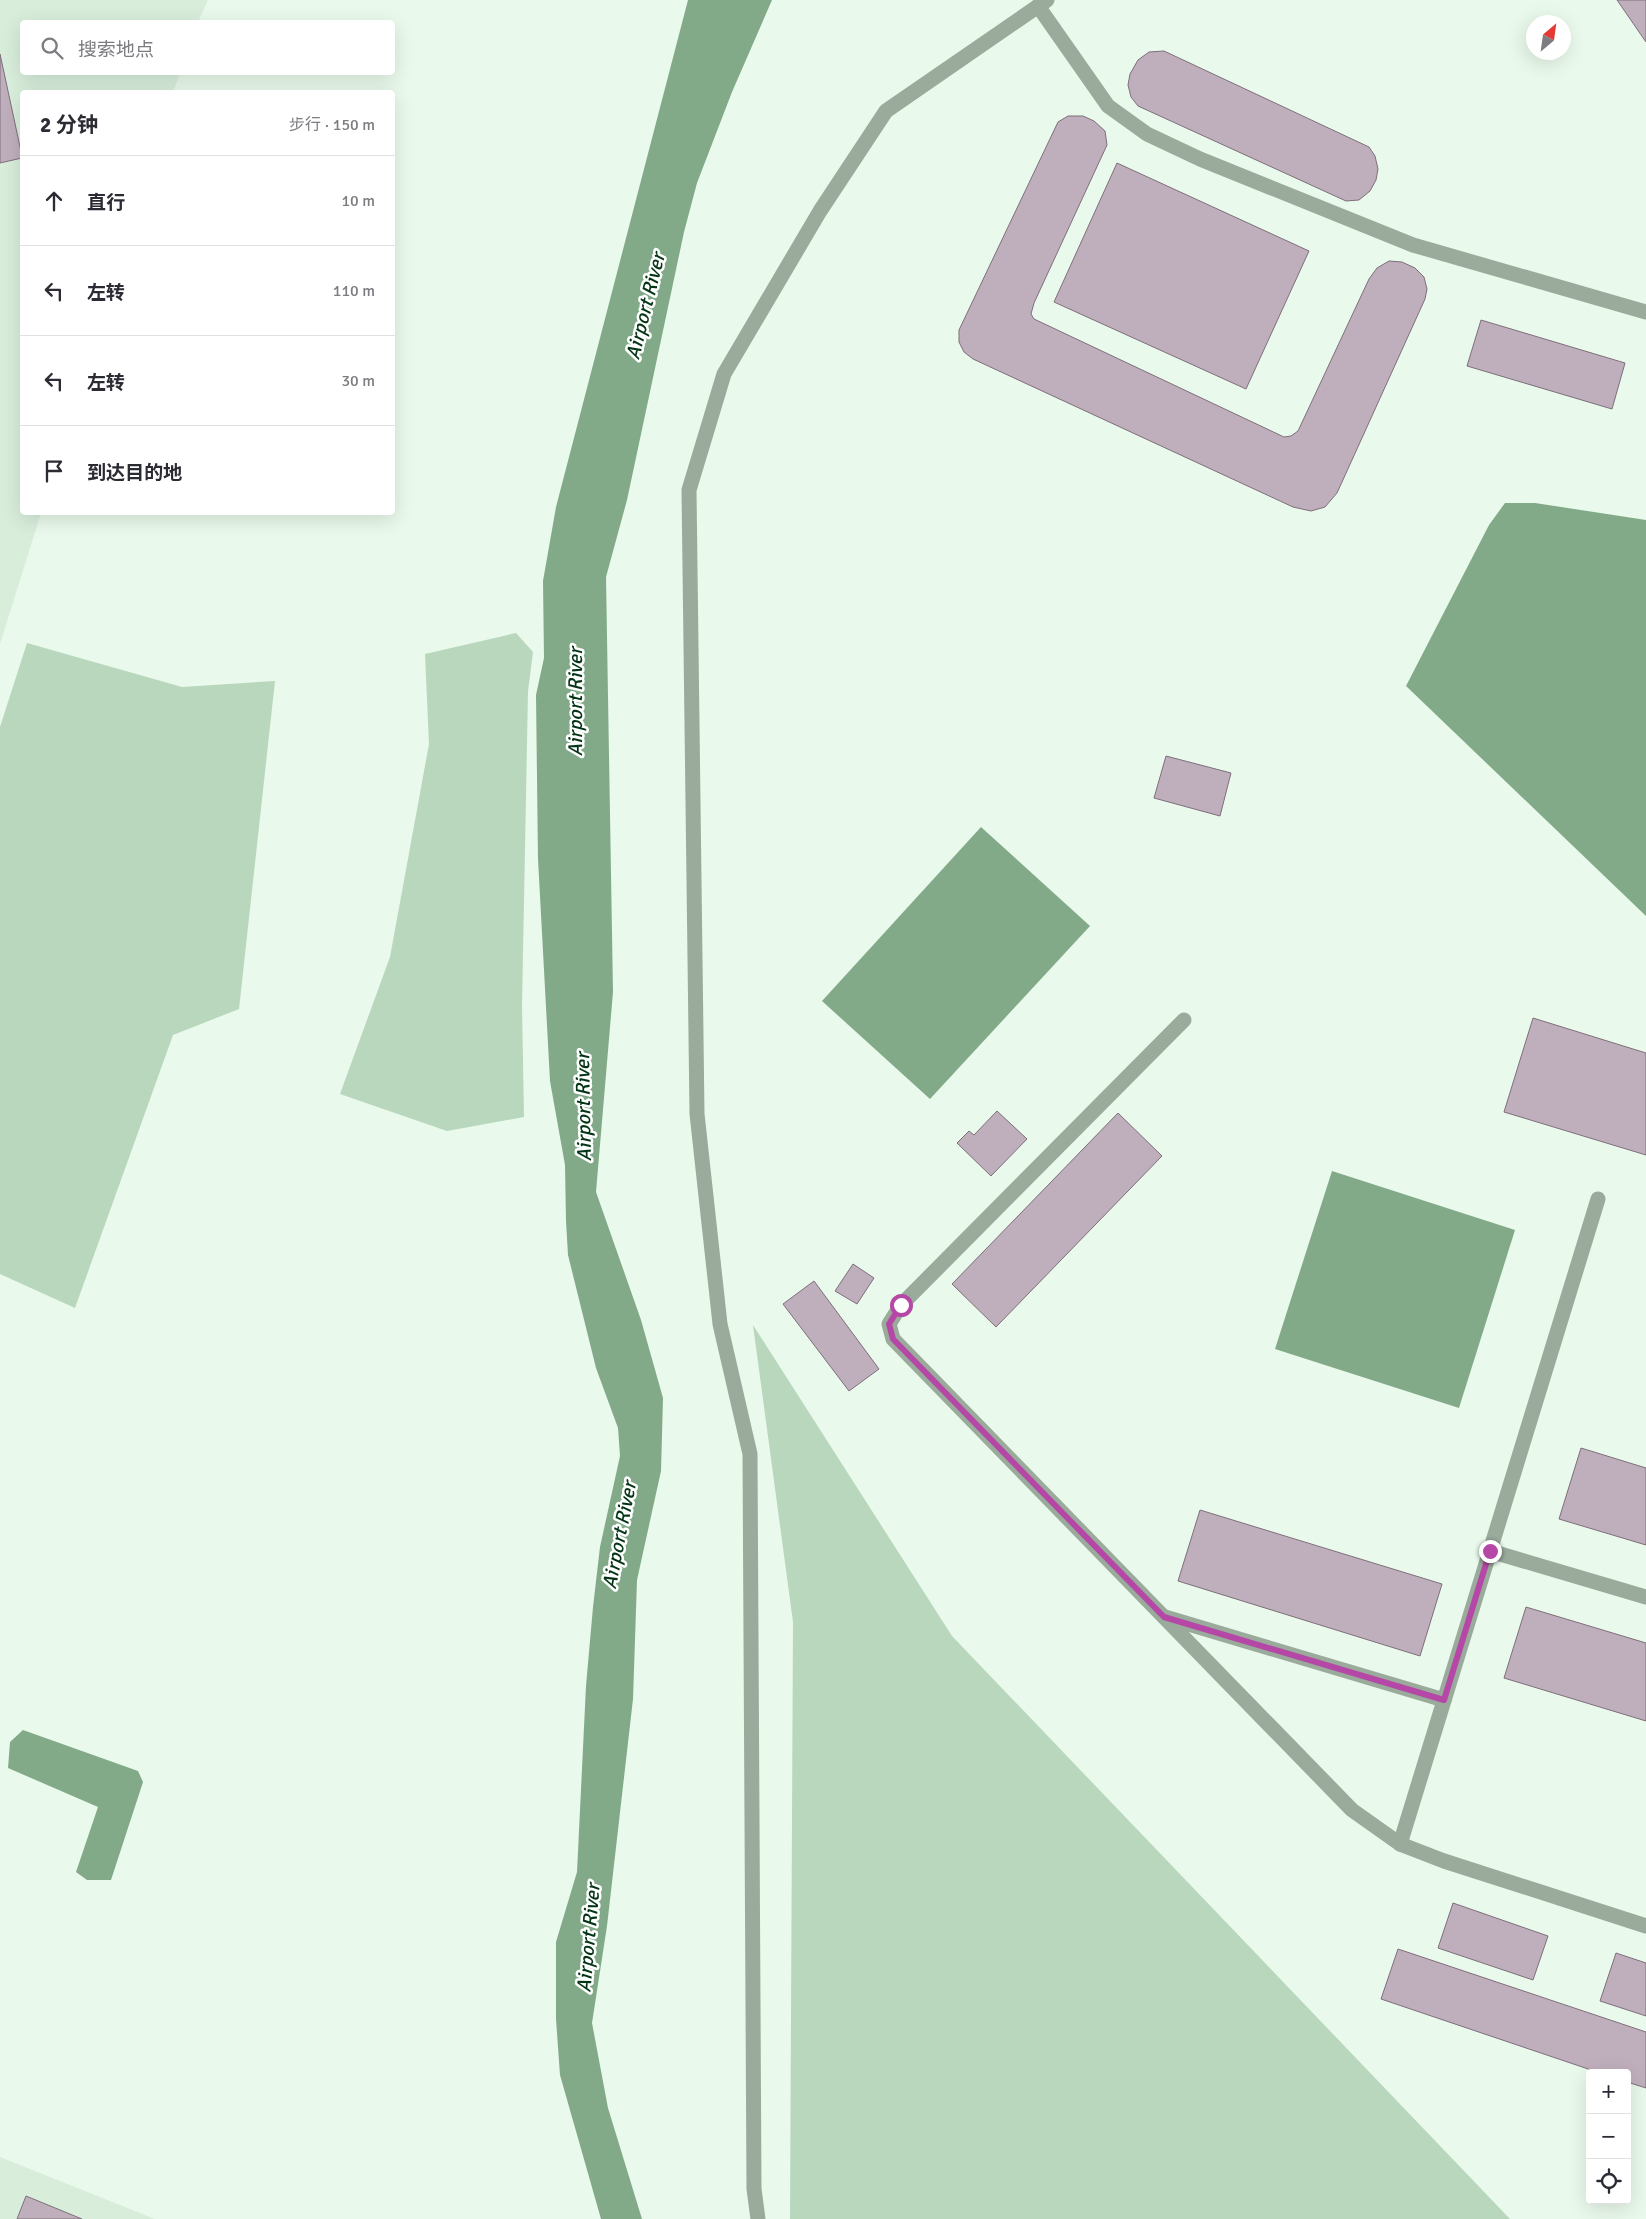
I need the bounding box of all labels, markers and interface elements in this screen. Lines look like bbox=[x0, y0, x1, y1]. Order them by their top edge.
north arrow bbox=[1526, 15, 1571, 60]
search box bbox=[20, 20, 395, 75]
icon: search bbox=[38, 34, 66, 62]
text: 搜索地点 bbox=[78, 38, 154, 62]
text: 2 分钟 bbox=[40, 112, 98, 138]
text: 步行 · 150 m bbox=[289, 115, 375, 135]
icon: ahead bbox=[40, 187, 68, 215]
text: 直行 bbox=[87, 191, 125, 215]
text: 10 m bbox=[341, 191, 375, 211]
water label: Airport River bbox=[620, 248, 671, 362]
icon: left bbox=[40, 277, 68, 305]
text: 左转 bbox=[87, 281, 125, 305]
text: 110 m bbox=[333, 281, 375, 301]
icon: left bbox=[40, 367, 68, 395]
text: 左转 bbox=[87, 371, 125, 395]
text: 30 m bbox=[341, 371, 375, 391]
icon: arrive bbox=[40, 457, 68, 485]
text: 到达目的地 bbox=[87, 461, 182, 485]
water label: Airport River bbox=[563, 645, 588, 756]
water label: Airport River bbox=[570, 1050, 597, 1162]
route start bbox=[890, 1294, 913, 1317]
water label: Airport River bbox=[597, 1477, 643, 1591]
route end bbox=[1479, 1540, 1502, 1563]
water label: Airport River bbox=[571, 1880, 606, 1993]
map controls bbox=[1586, 2069, 1631, 2204]
button: + bbox=[1586, 2069, 1631, 2114]
button: − bbox=[1586, 2114, 1631, 2159]
button: locate bbox=[1586, 2159, 1631, 2204]

